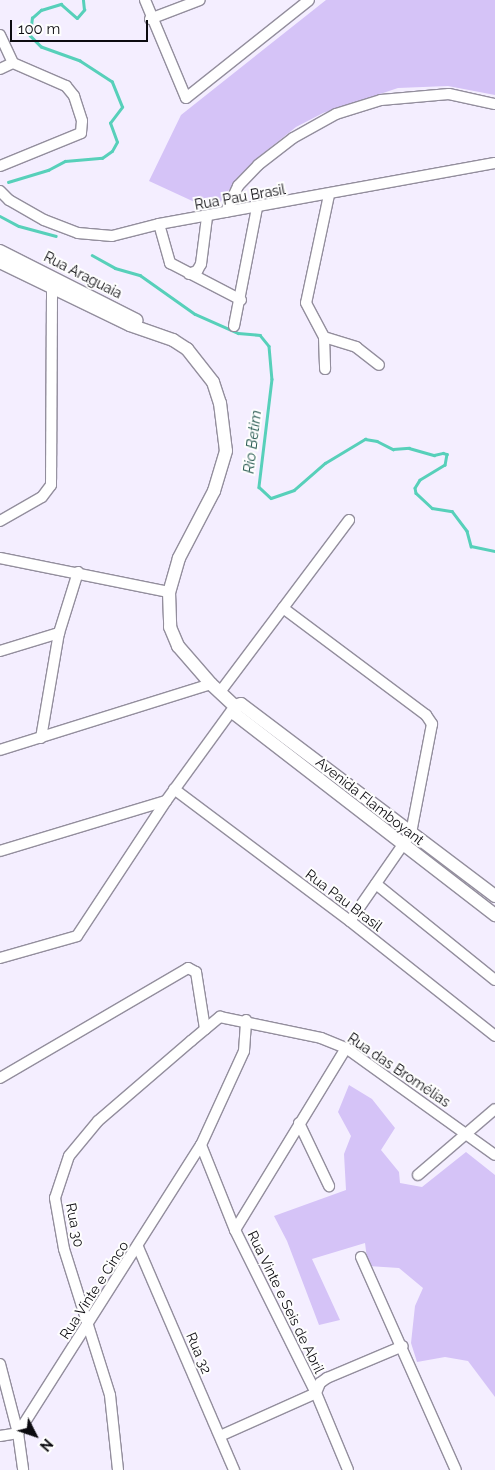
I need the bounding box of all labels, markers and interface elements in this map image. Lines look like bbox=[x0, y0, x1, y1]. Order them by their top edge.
scale bar bbox=[12, 10, 150, 42]
text: 100 m bbox=[18, 20, 60, 38]
street label: Rua Pau Brasil bbox=[193, 181, 287, 213]
street label: Rua Araguaia bbox=[41, 248, 125, 302]
water label: Rio Betim bbox=[240, 409, 266, 475]
street label: Avenida Flamboyant bbox=[313, 754, 427, 848]
street label: Rua Pau Brasil bbox=[302, 866, 386, 934]
street label: Rua das Bromélias bbox=[345, 1030, 453, 1110]
street label: Rua 30 bbox=[62, 1202, 88, 1248]
street label: Rua Vinte e Seis de Abril bbox=[244, 1227, 328, 1377]
street label: Rua Vinte e Cinco bbox=[56, 1238, 132, 1342]
street label: Rua 32 bbox=[183, 1330, 215, 1376]
north arrow bbox=[10, 1410, 60, 1460]
text: N bbox=[37, 1436, 56, 1454]

